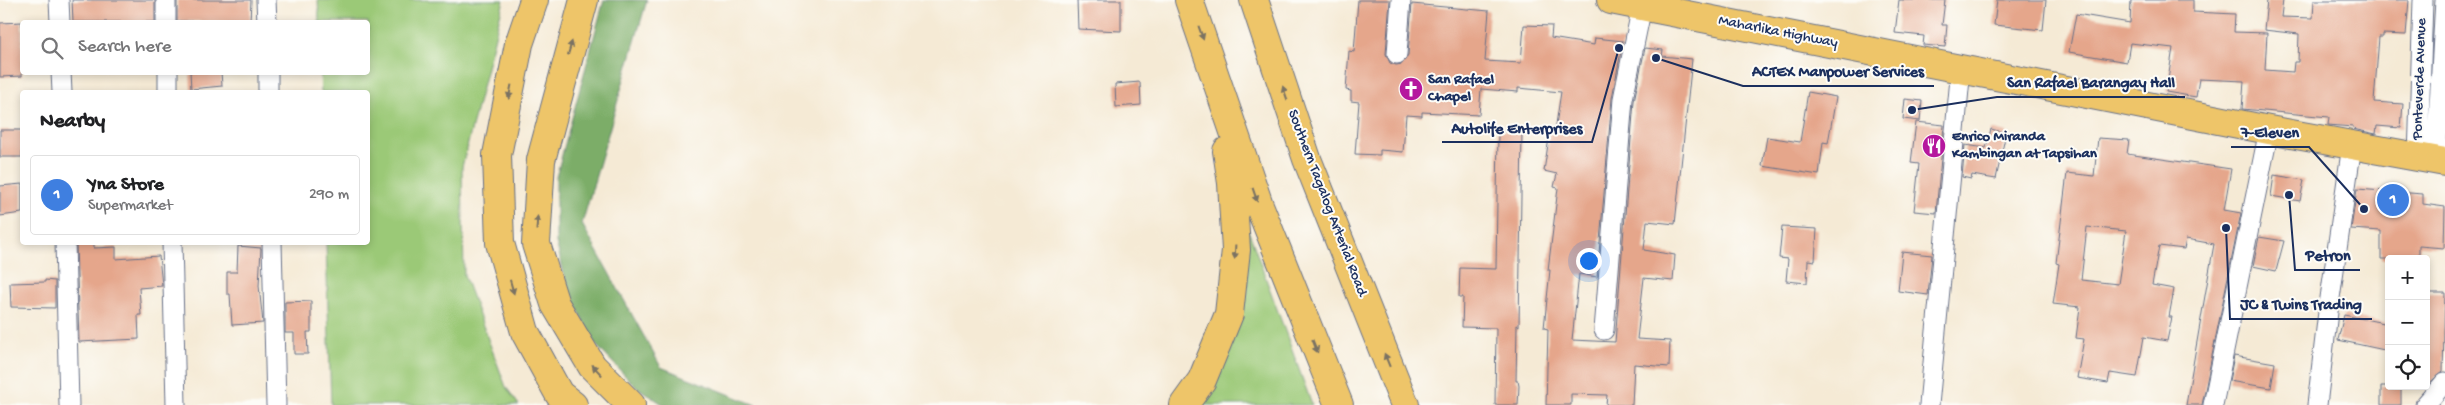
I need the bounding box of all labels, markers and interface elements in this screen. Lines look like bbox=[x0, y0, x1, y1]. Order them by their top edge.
street label: Maharlika Highway bbox=[1717, 12, 1840, 53]
street label: Ponteverde Avenue bbox=[2409, 18, 2431, 141]
search box bbox=[20, 20, 370, 75]
one-way arrow bbox=[1197, 25, 1205, 40]
icon: search bbox=[38, 34, 66, 62]
text: Search here bbox=[78, 36, 172, 59]
one-way arrow bbox=[566, 41, 574, 56]
callout: ACTEX Manpower Services bbox=[1743, 55, 1934, 86]
text: ACTEX Manpower Services bbox=[1751, 64, 1925, 83]
callout: San Rafael Barangay Hall bbox=[1997, 66, 2185, 97]
place label: San Rafael Chapel bbox=[1427, 71, 1495, 106]
text: San Rafael Barangay Hall bbox=[2007, 74, 2176, 94]
church icon: San Rafael Chapel bbox=[1398, 76, 1424, 102]
one-way arrow bbox=[505, 85, 513, 101]
one-way arrow bbox=[1281, 86, 1289, 101]
street label: Southern Tagalog Arterial Road bbox=[1283, 107, 1371, 300]
text: Nearby bbox=[40, 110, 105, 135]
callout: Autolife Enterprises bbox=[1442, 111, 1592, 142]
callout: 7-Eleven bbox=[2231, 116, 2309, 147]
text: Autolife Enterprises bbox=[1451, 120, 1584, 140]
text: 7-Eleven bbox=[2240, 125, 2299, 144]
place label: Enrico Miranda Kambingan at Tapsihan bbox=[1951, 128, 2098, 163]
restaurant icon: Enrico Miranda Kambingan at Tapsihan bbox=[1921, 133, 1947, 159]
text: Yna Store bbox=[88, 174, 164, 197]
pin: 1 bbox=[2377, 181, 2409, 219]
text: 1 bbox=[54, 186, 60, 205]
text: 290 m bbox=[309, 186, 349, 205]
one-way arrow bbox=[1252, 187, 1260, 202]
text: Supermarket bbox=[88, 197, 173, 216]
one-way arrow bbox=[534, 215, 542, 231]
callout: Petron bbox=[2295, 239, 2360, 270]
one-way arrow bbox=[1230, 245, 1238, 261]
your location bbox=[1576, 248, 1602, 274]
text: Petron bbox=[2304, 248, 2351, 267]
map controls bbox=[2385, 255, 2430, 390]
button: + bbox=[2385, 255, 2430, 300]
one-way arrow bbox=[509, 279, 517, 294]
callout: JC & Twins Trading bbox=[2230, 288, 2372, 319]
text: JC & Twins Trading bbox=[2239, 297, 2362, 316]
button: − bbox=[2385, 300, 2430, 345]
one-way arrow bbox=[1311, 339, 1319, 354]
button: locate bbox=[2385, 345, 2430, 390]
one-way arrow bbox=[1383, 352, 1391, 367]
one-way arrow bbox=[591, 364, 603, 376]

